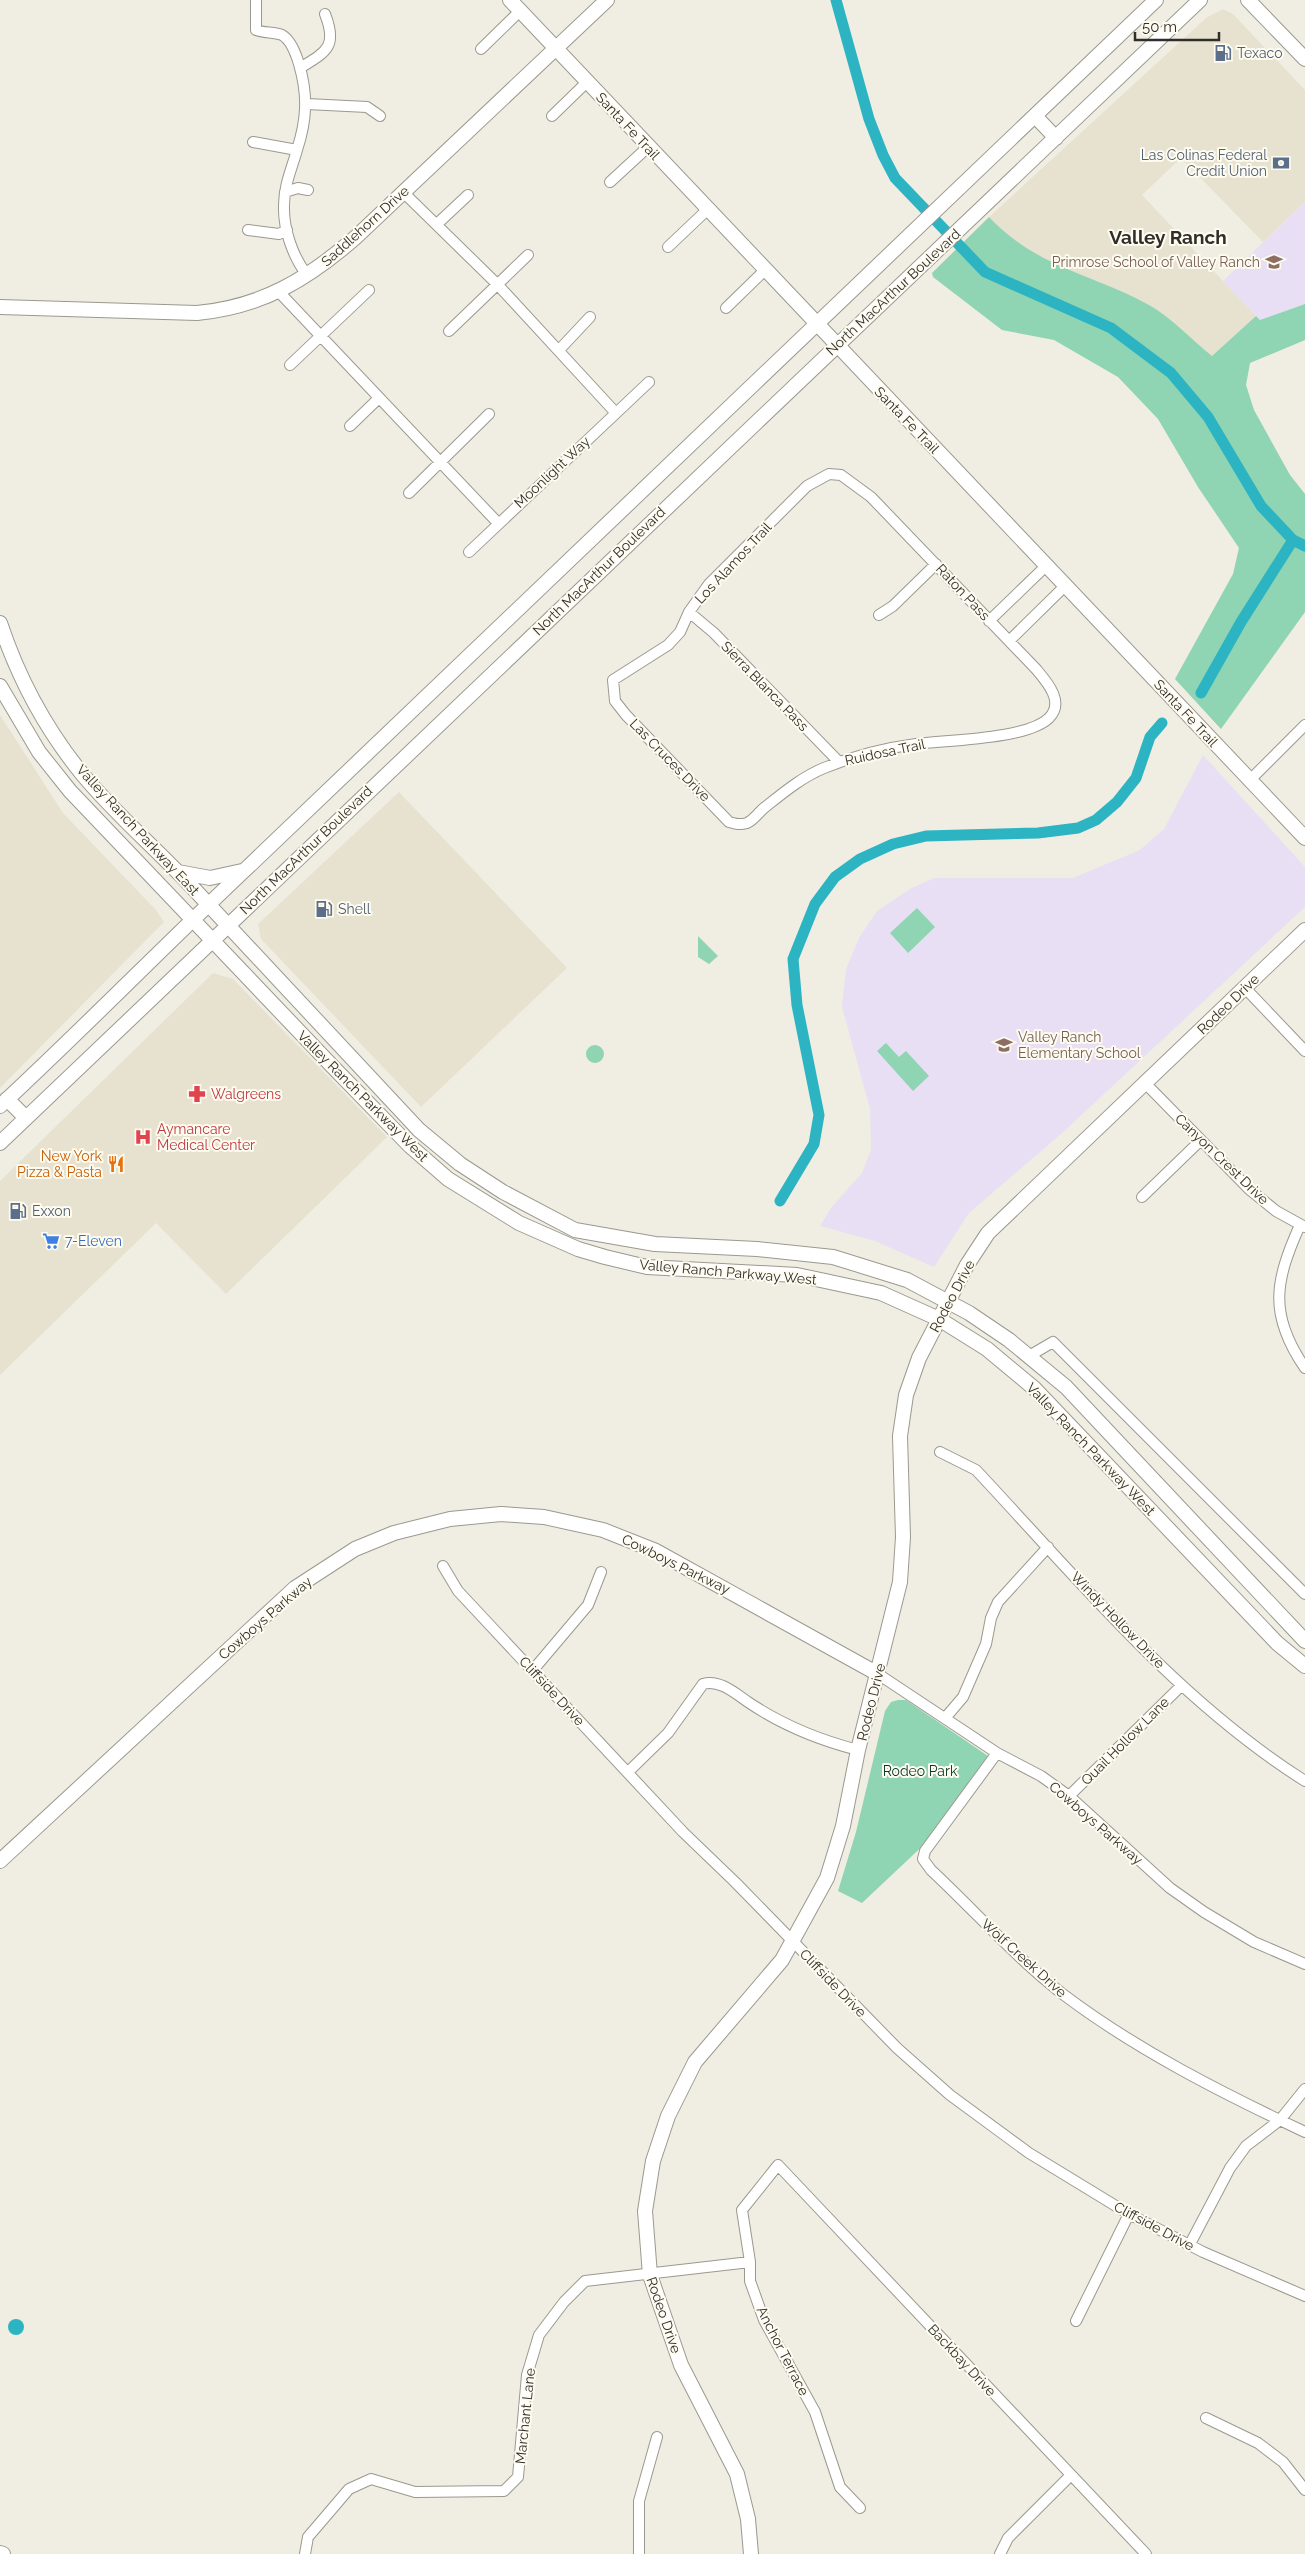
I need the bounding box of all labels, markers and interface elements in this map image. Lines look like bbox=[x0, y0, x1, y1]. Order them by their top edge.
scale bar bbox=[1135, 10, 1219, 42]
text: 50 m bbox=[1142, 18, 1177, 36]
fuel station icon: Texaco bbox=[1213, 43, 1233, 63]
place label: Texaco bbox=[1237, 45, 1282, 61]
street label: Santa Fe Trail bbox=[593, 89, 663, 163]
place label: Las Colinas Federal Credit Union bbox=[1141, 147, 1267, 179]
bank icon: Las Colinas Federal Credit Union bbox=[1271, 153, 1291, 173]
street label: Saddlehorn Drive bbox=[318, 183, 412, 269]
street label: North MacArthur Boulevard bbox=[823, 226, 963, 358]
district label: Valley Ranch bbox=[1109, 226, 1227, 248]
school or university icon: Primrose School of Valley Ranch bbox=[1264, 252, 1284, 272]
place label: Primrose School of Valley Ranch bbox=[1052, 254, 1260, 270]
street label: Santa Fe Trail bbox=[871, 384, 943, 457]
street label: Moonlight Way bbox=[511, 433, 593, 511]
street label: North MacArthur Boulevard bbox=[530, 504, 668, 638]
street label: Los Alamos Trail bbox=[691, 519, 775, 607]
street label: Raton Pass bbox=[933, 561, 993, 624]
street label: Sierra Blanca Pass bbox=[718, 638, 812, 734]
street label: Santa Fe Trail bbox=[1151, 676, 1221, 750]
street label: Las Cruces Drive bbox=[627, 715, 713, 805]
street label: Ruidosa Trail bbox=[843, 736, 927, 768]
street label: Valley Ranch Parkway East bbox=[73, 761, 203, 899]
street label: North MacArthur Boulevard bbox=[237, 783, 375, 917]
fuel station icon: Shell bbox=[314, 899, 334, 919]
place label: Shell bbox=[338, 901, 371, 917]
street label: Rodeo Drive bbox=[1194, 971, 1262, 1037]
street label: Valley Ranch Parkway West bbox=[294, 1027, 432, 1165]
place label: Valley Ranch Elementary School bbox=[1018, 1029, 1141, 1061]
school or university icon: Valley Ranch Elementary School bbox=[994, 1035, 1014, 1055]
pharmacy icon: Walgreens bbox=[187, 1084, 207, 1104]
place label: Walgreens bbox=[211, 1086, 281, 1102]
street label: Canyon Crest Drive bbox=[1172, 1110, 1272, 1208]
place label: Aymancare Medical Center bbox=[157, 1121, 255, 1153]
hospital icon: Aymancare Medical Center bbox=[133, 1127, 153, 1147]
place label: New York Pizza & Pasta bbox=[17, 1148, 103, 1180]
restaurant icon: New York Pizza & Pasta bbox=[106, 1154, 126, 1174]
fuel station icon: Exxon bbox=[8, 1201, 28, 1221]
place label: Exxon bbox=[32, 1203, 71, 1219]
supermarket icon: 7-Eleven bbox=[41, 1231, 61, 1251]
place label: 7-Eleven bbox=[65, 1233, 122, 1249]
street label: Valley Ranch Parkway West bbox=[639, 1256, 818, 1288]
street label: Rodeo Drive bbox=[926, 1257, 978, 1335]
street label: Valley Ranch Parkway West bbox=[1023, 1379, 1159, 1519]
street label: Cowboys Parkway bbox=[619, 1531, 733, 1597]
street label: Windy Hollow Drive bbox=[1068, 1569, 1168, 1671]
street label: Cowboys Parkway bbox=[215, 1573, 315, 1663]
street label: Cliffside Drive bbox=[516, 1653, 588, 1729]
street label: Rodeo Drive bbox=[854, 1662, 888, 1742]
street label: Quail Hollow Lane bbox=[1078, 1694, 1172, 1788]
park label: Rodeo Park bbox=[883, 1763, 958, 1779]
street label: Cowboys Parkway bbox=[1046, 1778, 1146, 1868]
street label: Wolf Creek Drive bbox=[978, 1916, 1070, 2000]
street label: Cliffside Drive bbox=[797, 1946, 869, 2020]
street label: Cliffside Drive bbox=[1111, 2198, 1197, 2254]
street label: Rodeo Drive bbox=[643, 2275, 685, 2355]
street label: Anchor Terrace bbox=[754, 2304, 812, 2398]
street label: Backbay Drive bbox=[925, 2321, 999, 2399]
street label: Marchant Lane bbox=[512, 2367, 538, 2465]

